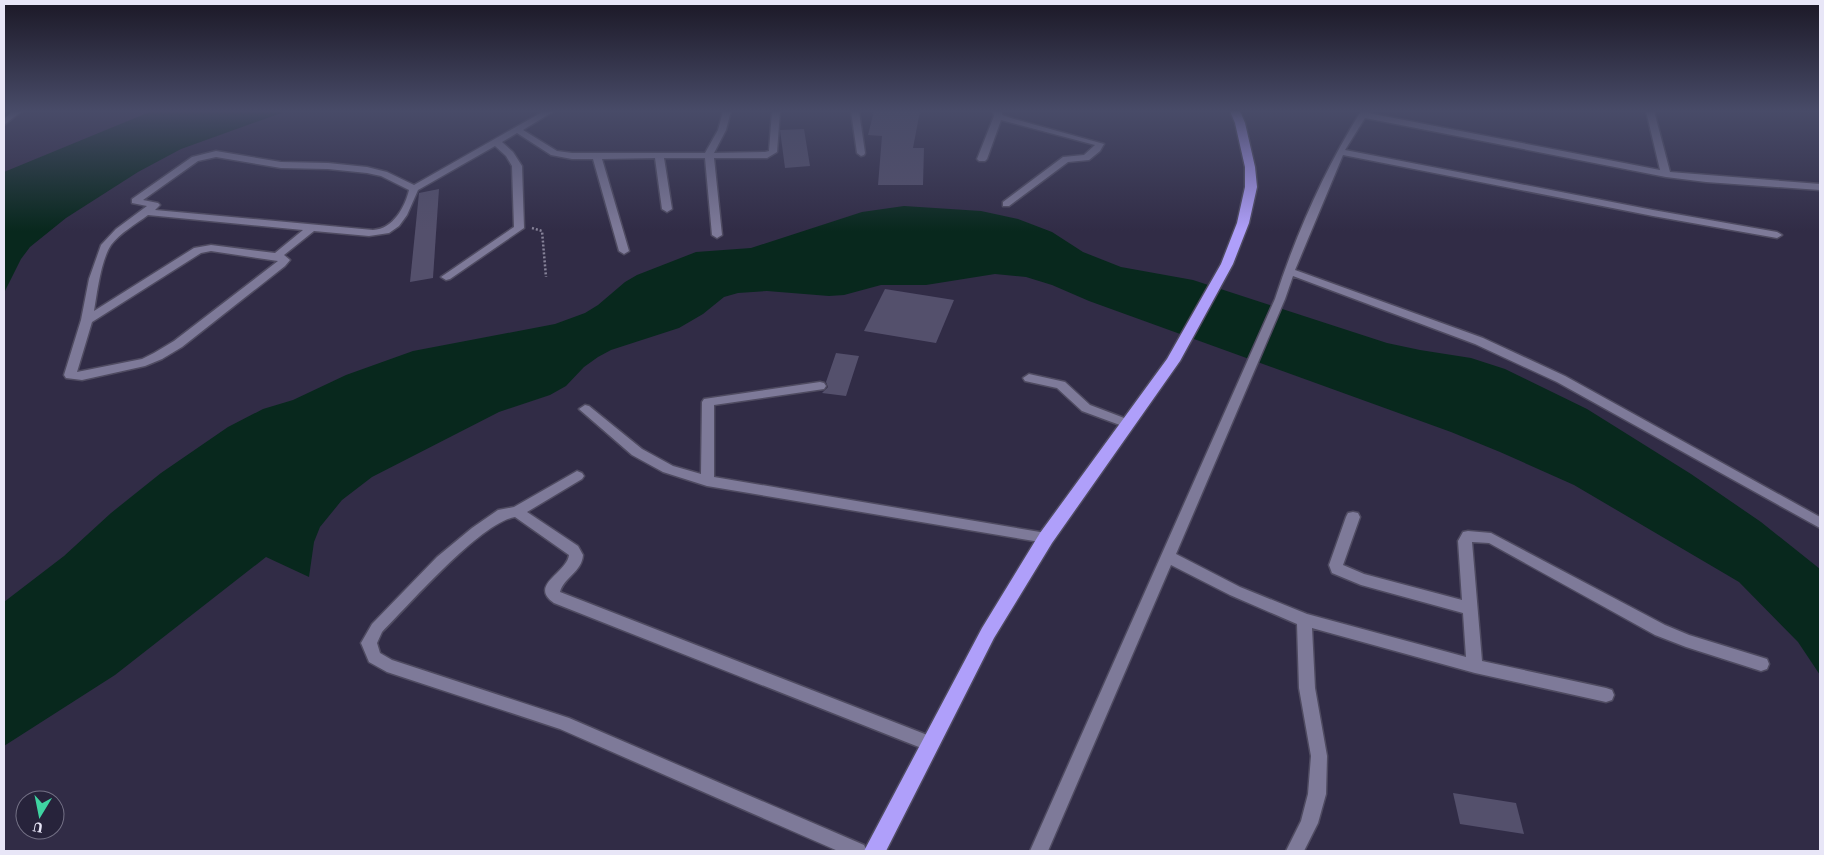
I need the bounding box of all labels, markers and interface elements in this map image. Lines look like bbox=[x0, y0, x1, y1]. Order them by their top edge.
north arrow bbox=[15, 790, 65, 840]
text: U bbox=[31, 817, 45, 839]

